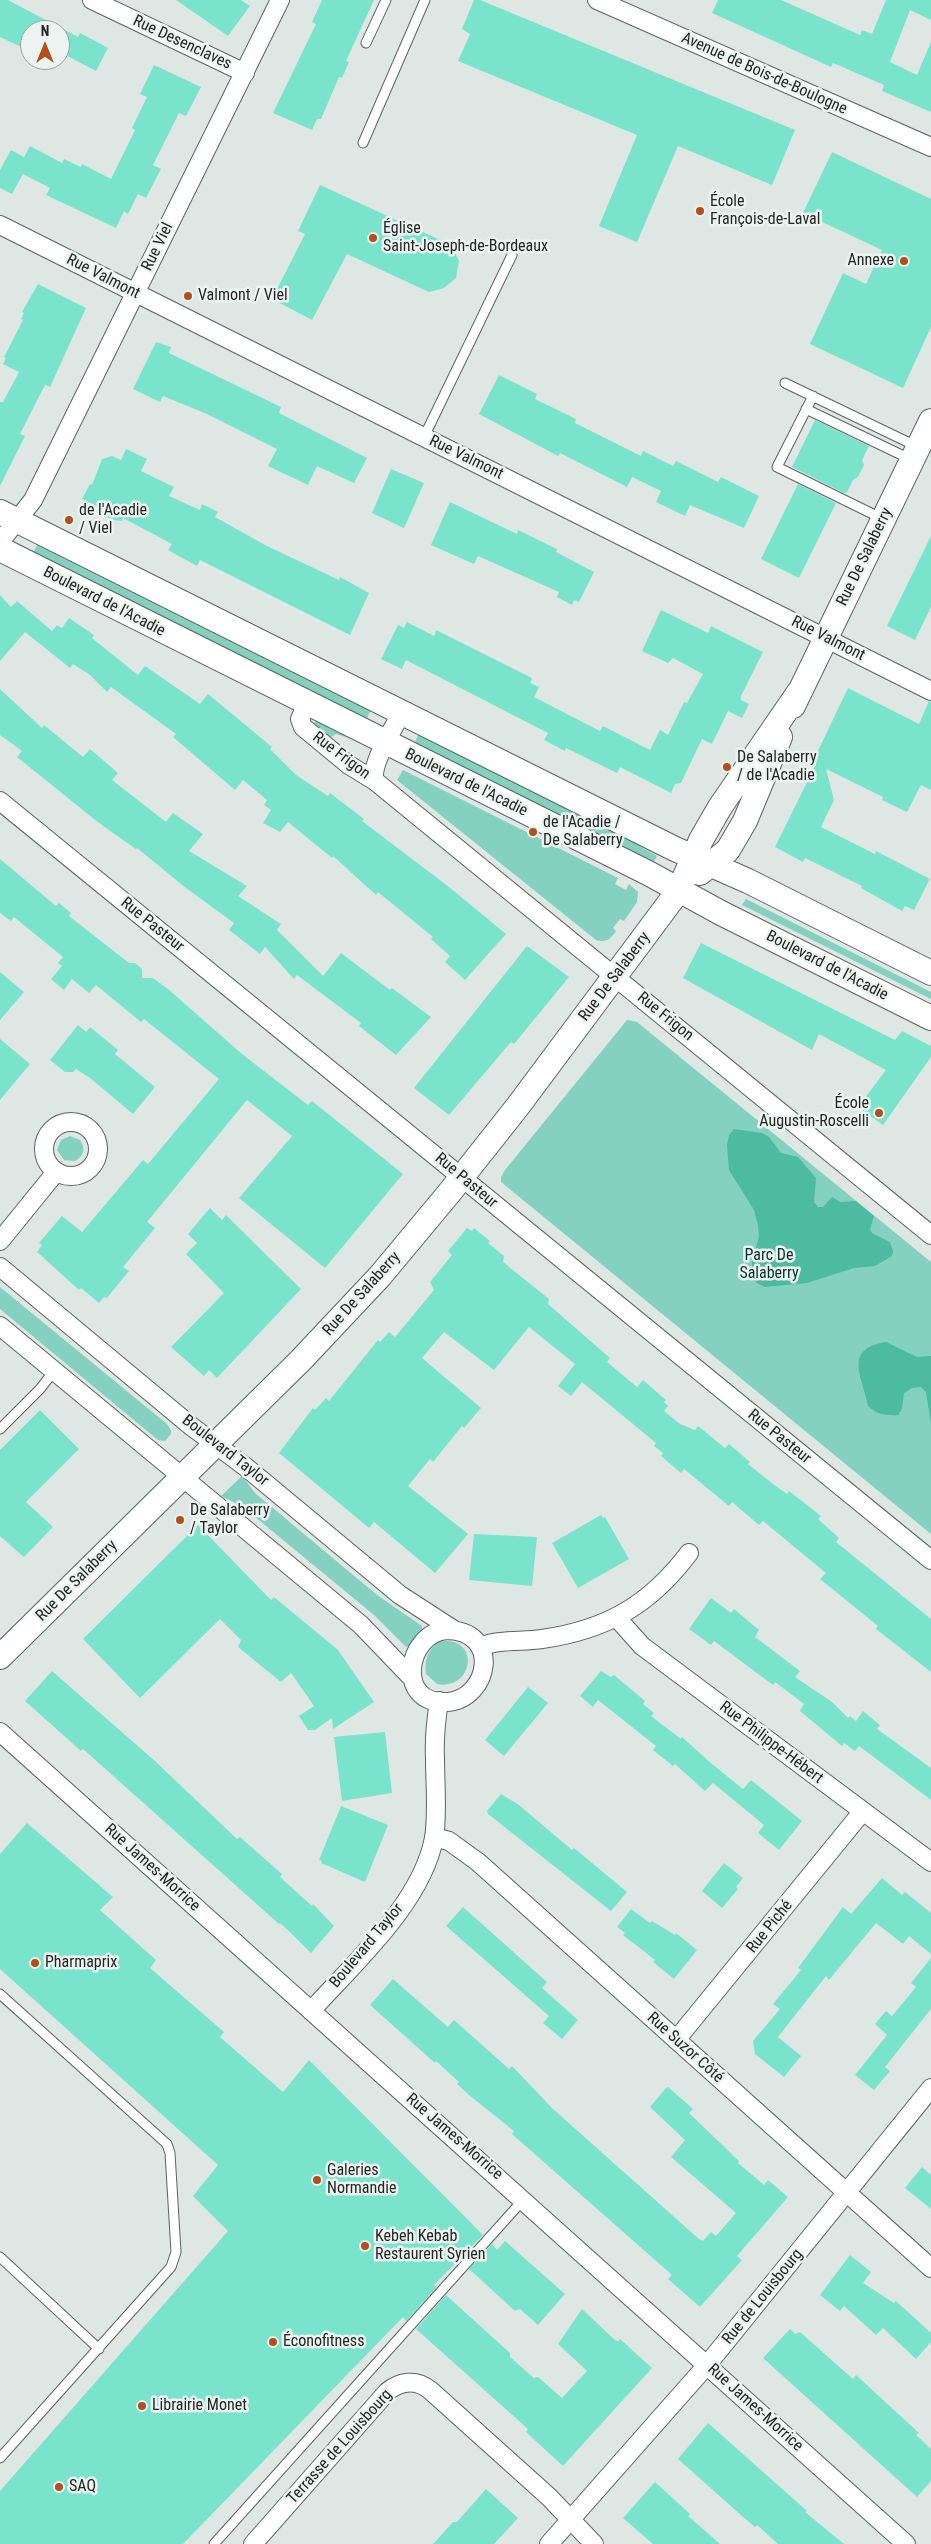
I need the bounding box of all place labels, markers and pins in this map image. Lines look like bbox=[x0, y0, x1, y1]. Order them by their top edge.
place label: École François-de-Laval bbox=[710, 192, 820, 230]
marker: École François-de-Laval bbox=[694, 205, 706, 217]
place label: Église Saint-Joseph-de-Bordeaux bbox=[383, 219, 548, 257]
marker: Église Saint-Joseph-de-Bordeaux bbox=[367, 232, 379, 244]
place label: Annexe bbox=[847, 251, 894, 271]
marker: Annexe bbox=[898, 255, 910, 267]
place label: Valmont / Viel bbox=[198, 286, 288, 306]
marker: Valmont / Viel bbox=[182, 290, 194, 302]
place label: de l'Acadie / Viel bbox=[79, 501, 147, 539]
marker: de l'Acadie / Viel bbox=[63, 514, 75, 526]
place label: De Salaberry / de l'Acadie bbox=[737, 748, 817, 786]
marker: De Salaberry / de l'Acadie bbox=[721, 761, 733, 773]
place label: de l'Acadie / De Salaberry bbox=[543, 813, 623, 851]
marker: de l'Acadie / De Salaberry bbox=[527, 826, 539, 838]
place label: École Augustin-Roscelli bbox=[759, 1094, 869, 1132]
marker: École Augustin-Roscelli bbox=[873, 1107, 885, 1119]
place label: De Salaberry / Taylor bbox=[190, 1501, 270, 1539]
marker: De Salaberry / Taylor bbox=[174, 1514, 186, 1526]
place label: Pharmaprix bbox=[45, 1953, 117, 1973]
marker: Pharmaprix bbox=[29, 1957, 41, 1969]
place label: Galeries Normandie bbox=[327, 2161, 396, 2199]
marker: Galeries Normandie bbox=[311, 2174, 323, 2186]
place label: Kebeh Kebab Restaurent Syrien bbox=[375, 2227, 486, 2265]
marker: Kebeh Kebab Restaurent Syrien bbox=[359, 2240, 371, 2252]
place label: Éconofitness bbox=[283, 2332, 364, 2352]
marker: Éconofitness bbox=[267, 2336, 279, 2348]
place label: Librairie Monet bbox=[152, 2396, 247, 2416]
marker: Librairie Monet bbox=[136, 2400, 148, 2412]
place label: SAQ bbox=[69, 2477, 96, 2497]
marker: SAQ bbox=[53, 2481, 65, 2493]

